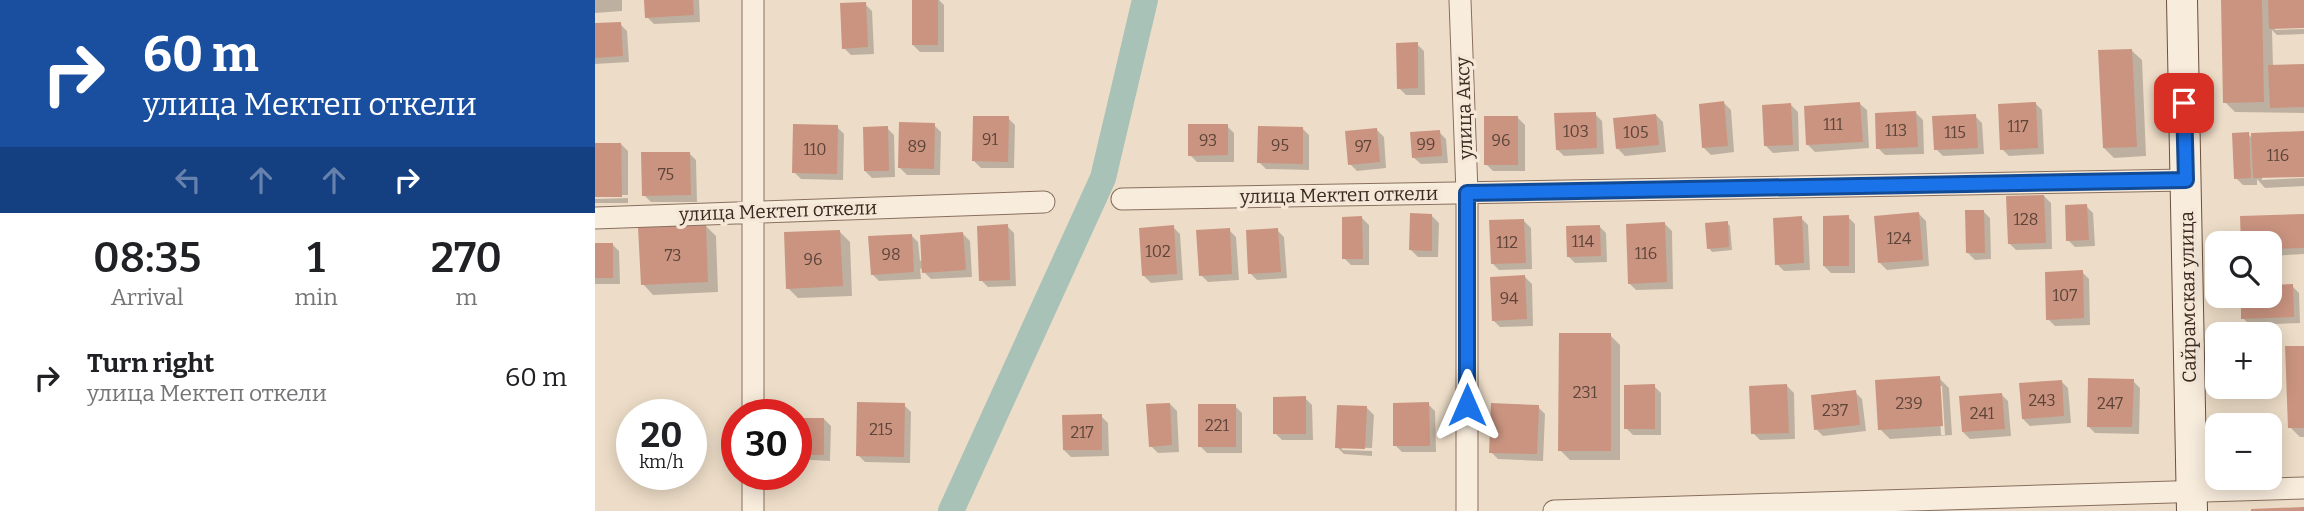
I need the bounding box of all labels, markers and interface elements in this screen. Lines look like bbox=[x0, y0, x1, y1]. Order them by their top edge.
text: 60 m bbox=[143, 25, 259, 84]
icon: right bbox=[28, 28, 119, 119]
street label: улица Аксу bbox=[1451, 55, 1477, 161]
pin bbox=[2154, 73, 2214, 133]
icon: arrive bbox=[2165, 84, 2203, 122]
text: улица Мектеп откели bbox=[143, 85, 477, 123]
house number: 111 bbox=[1823, 115, 1843, 134]
house number: 117 bbox=[2008, 117, 2028, 136]
house number: 113 bbox=[1885, 121, 1907, 140]
house number: 103 bbox=[1563, 122, 1589, 141]
house number: 105 bbox=[1623, 123, 1649, 142]
house number: 115 bbox=[1944, 123, 1966, 142]
house number: 91 bbox=[982, 130, 998, 149]
house number: 93 bbox=[1199, 131, 1217, 150]
house number: 96 bbox=[1492, 131, 1510, 150]
house number: 99 bbox=[1417, 135, 1435, 154]
house number: 95 bbox=[1271, 136, 1289, 155]
house number: 89 bbox=[908, 137, 927, 156]
house number: 97 bbox=[1354, 137, 1372, 156]
house number: 110 bbox=[803, 140, 827, 159]
house number: 116 bbox=[2267, 146, 2289, 165]
icon: left bbox=[169, 161, 207, 199]
icon: ahead bbox=[242, 161, 280, 199]
icon: ahead bbox=[315, 161, 353, 199]
icon: right bbox=[388, 161, 426, 199]
house number: 75 bbox=[658, 165, 674, 184]
street label: улица Мектеп откели bbox=[1239, 182, 1438, 208]
street label: улица Мектеп откели bbox=[678, 196, 877, 226]
house number: 128 bbox=[2014, 210, 2038, 229]
street label: Сайрамская улица bbox=[2175, 210, 2201, 383]
house number: 124 bbox=[1887, 229, 1912, 248]
map controls bbox=[2205, 231, 2282, 490]
button: search bbox=[2205, 231, 2282, 308]
house number: 114 bbox=[1572, 232, 1595, 251]
text: 08:35 bbox=[93, 233, 201, 283]
text: 1 bbox=[307, 233, 325, 283]
text: 270 bbox=[431, 233, 502, 283]
house number: 112 bbox=[1496, 233, 1518, 252]
house number: 102 bbox=[1145, 242, 1171, 261]
house number: 116 bbox=[1635, 244, 1657, 263]
house number: 98 bbox=[882, 245, 901, 264]
house number: 73 bbox=[665, 246, 681, 265]
house number: 96 bbox=[804, 250, 822, 269]
text: Arrival bbox=[111, 283, 184, 311]
text: min bbox=[294, 283, 338, 311]
text: m bbox=[455, 283, 477, 311]
house number: 107 bbox=[2053, 286, 2077, 305]
house number: 94 bbox=[1500, 289, 1519, 308]
button: + bbox=[2205, 322, 2282, 399]
text: Turn right bbox=[87, 348, 214, 379]
icon: right bbox=[28, 359, 66, 397]
text: 60 m bbox=[505, 362, 567, 393]
position arrow bbox=[1430, 368, 1504, 442]
text: улица Мектеп откели bbox=[87, 379, 327, 407]
house number: 231 bbox=[1573, 383, 1598, 402]
house number: 243 bbox=[2028, 391, 2056, 410]
house number: 239 bbox=[1895, 394, 1923, 413]
house number: 247 bbox=[2097, 394, 2123, 413]
speed limit sign: 30 bbox=[721, 399, 812, 490]
house number: 237 bbox=[1822, 401, 1848, 420]
house number: 241 bbox=[1970, 404, 1995, 423]
button: − bbox=[2205, 413, 2282, 490]
text: 20 bbox=[641, 414, 682, 456]
house number: 221 bbox=[1205, 416, 1229, 435]
house number: 215 bbox=[869, 420, 893, 439]
house number: 217 bbox=[1070, 423, 1094, 442]
text: km/h bbox=[639, 451, 684, 473]

